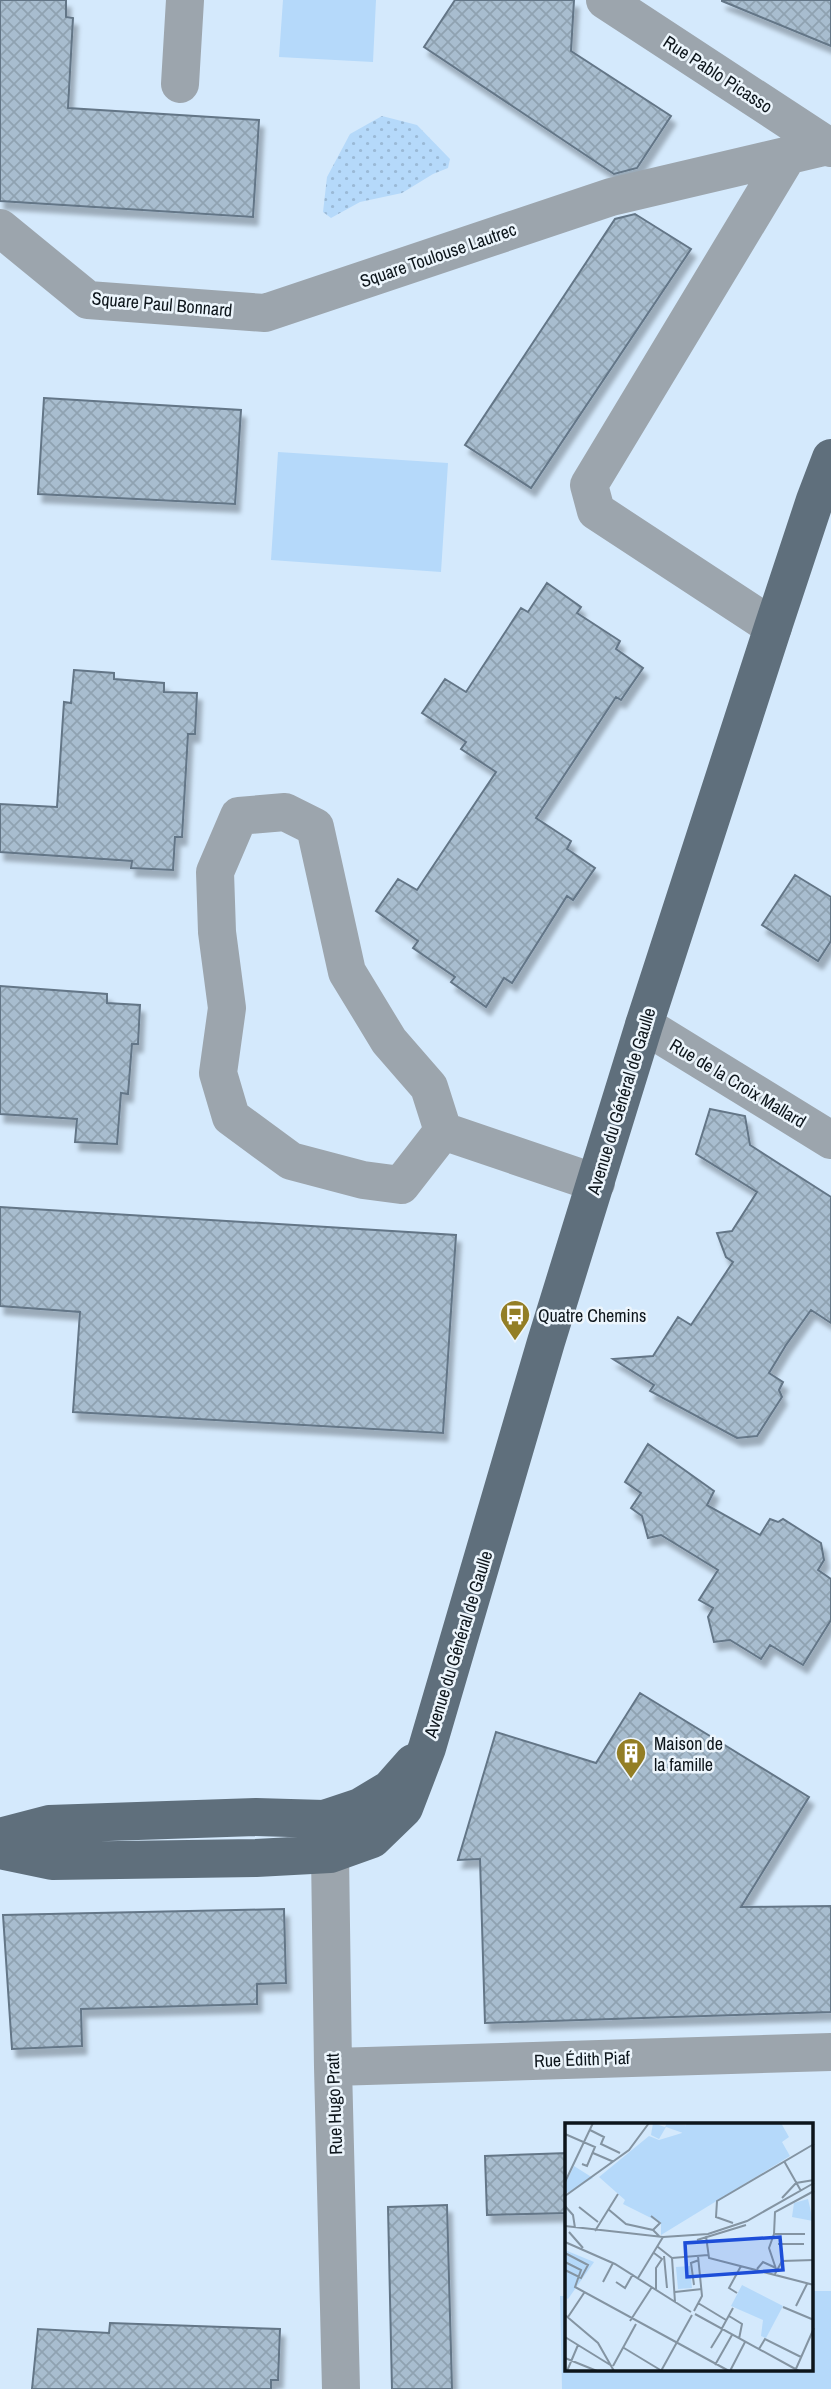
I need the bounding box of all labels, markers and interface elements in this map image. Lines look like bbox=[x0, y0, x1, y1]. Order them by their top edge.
street label: Rue Pablo Picasso bbox=[659, 29, 777, 119]
street label: Square Toulouse Lautrec bbox=[356, 217, 520, 293]
street label: Square Paul Bonnard bbox=[91, 285, 233, 323]
street label: Avenue du Général de Gaulle bbox=[580, 1004, 661, 1198]
street label: Rue de la Croix Mallard bbox=[665, 1032, 811, 1134]
bus stop icon: Quatre Chemins bbox=[498, 1298, 532, 1342]
place label: Quatre Chemins bbox=[538, 1303, 646, 1328]
street label: Avenue du Général de Gaulle bbox=[417, 1547, 498, 1741]
place label: Maison de la famille bbox=[654, 1731, 723, 1777]
building icon: Maison de la famille bbox=[614, 1736, 648, 1780]
street label: Rue Édith Piaf bbox=[534, 2045, 631, 2073]
street label: Rue Hugo Pratt bbox=[320, 2053, 348, 2155]
inset map bbox=[565, 2123, 814, 2372]

